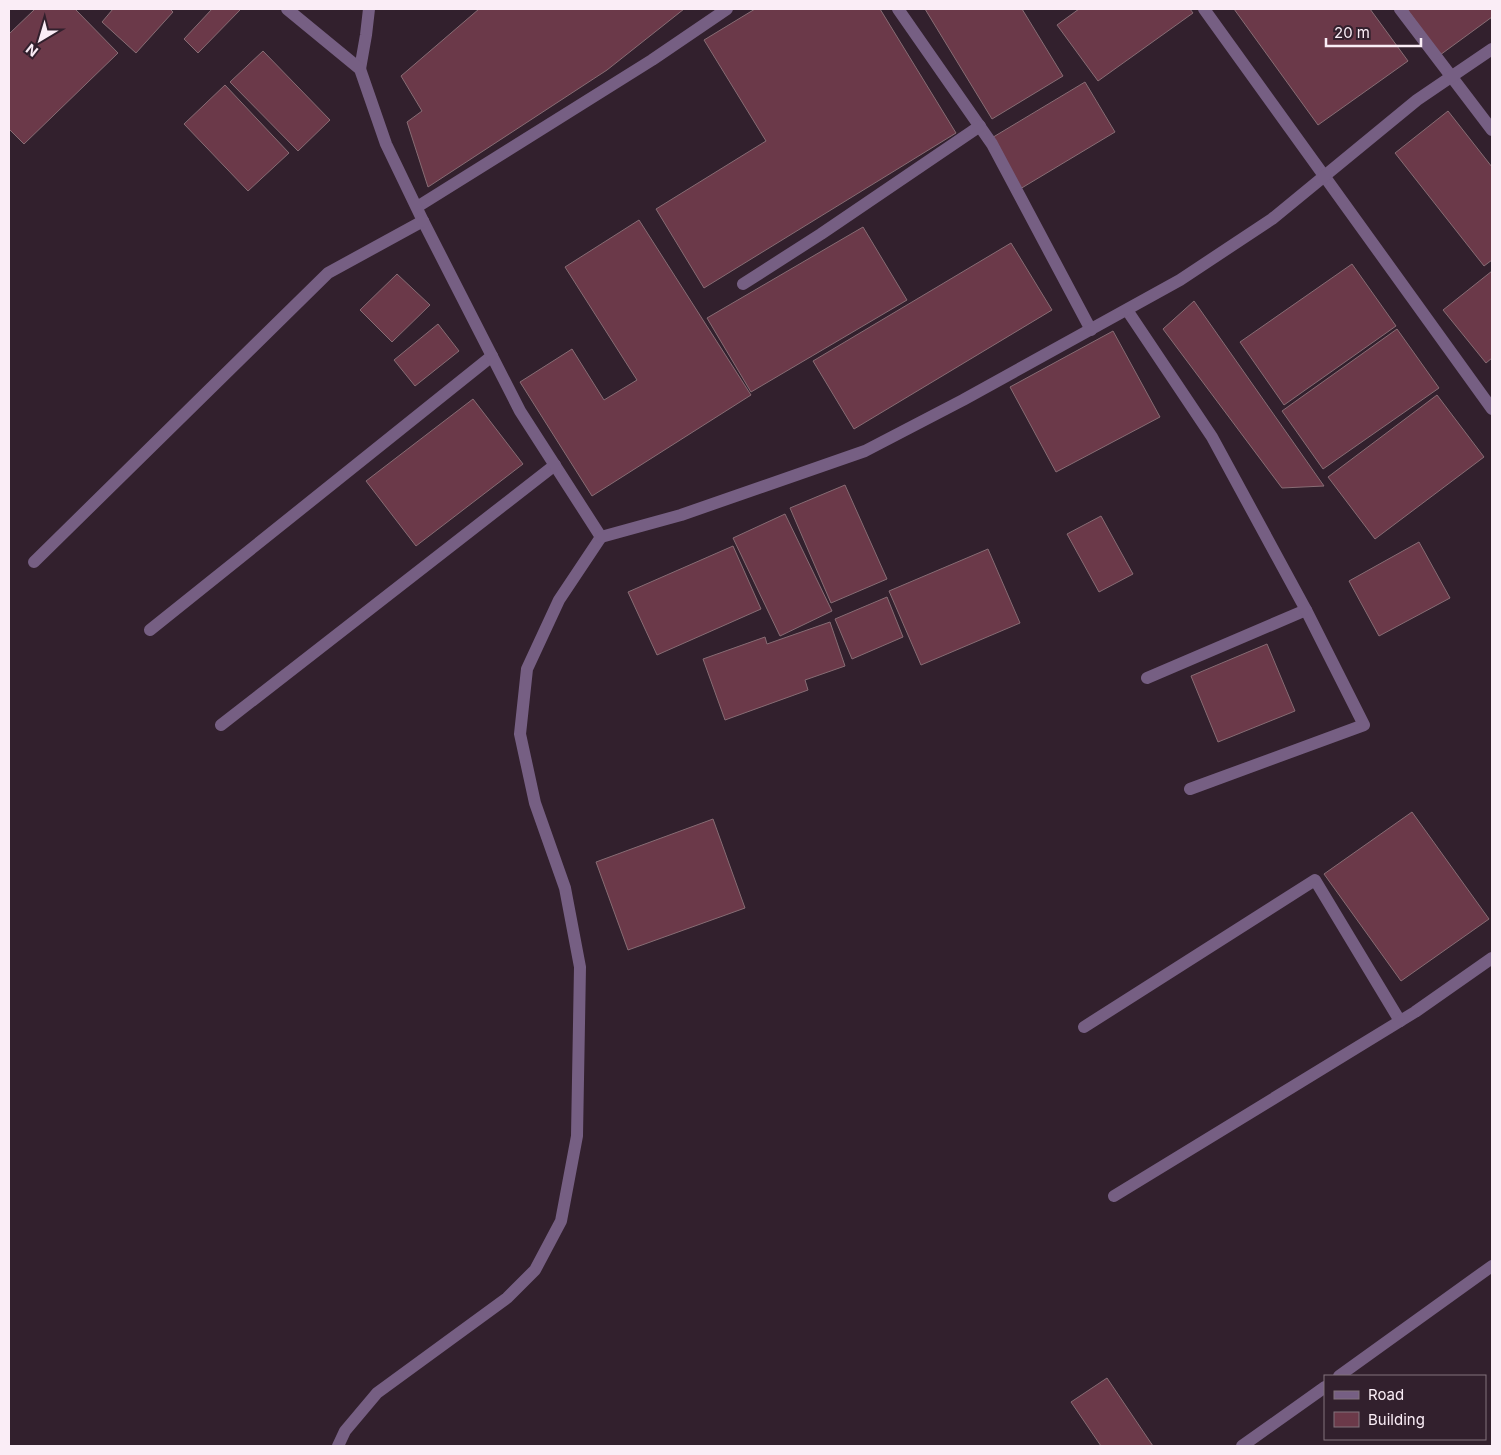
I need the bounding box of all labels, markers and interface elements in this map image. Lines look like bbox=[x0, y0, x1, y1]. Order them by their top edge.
north arrow bbox=[15, 15, 65, 65]
scale bar bbox=[1326, 15, 1421, 47]
text: 20 m bbox=[1334, 23, 1370, 42]
text: N bbox=[22, 41, 41, 61]
legend bbox=[1324, 1375, 1486, 1440]
text: Road bbox=[1368, 1385, 1404, 1404]
text: Building bbox=[1368, 1410, 1425, 1429]

